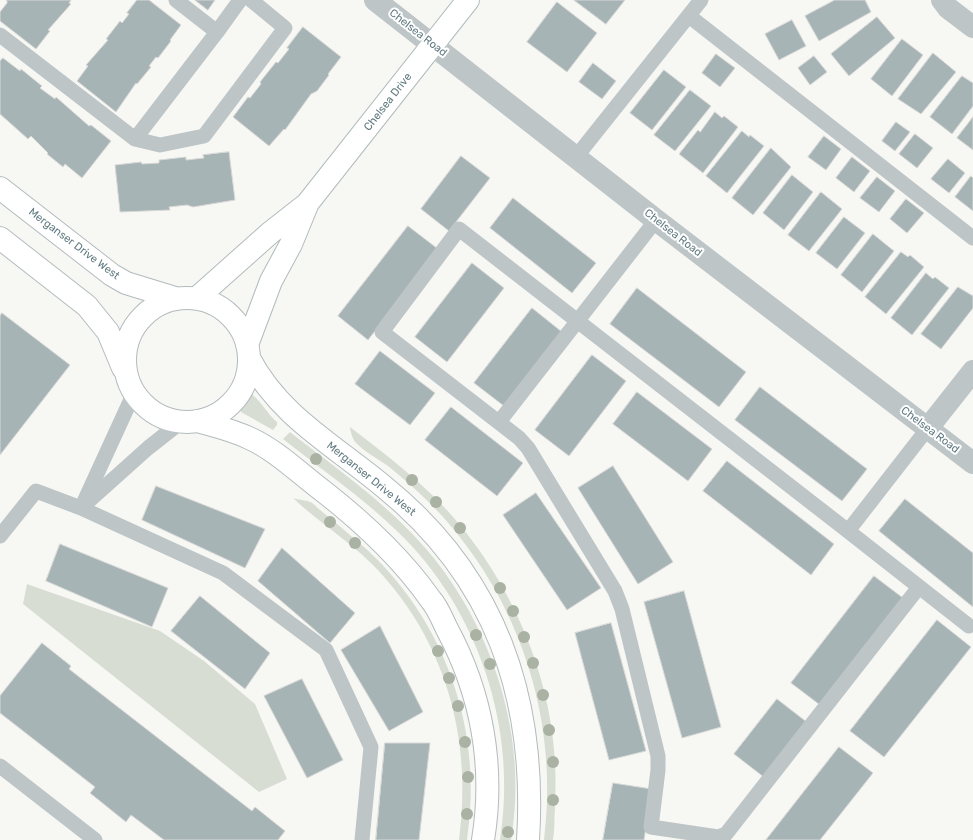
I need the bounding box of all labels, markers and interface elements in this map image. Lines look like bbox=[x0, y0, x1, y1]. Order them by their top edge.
street label: Chelsea Road bbox=[387, 6, 449, 60]
street label: Chelsea Drive bbox=[361, 70, 415, 134]
street label: Merganser Drive West bbox=[26, 205, 122, 283]
street label: Chelsea Road bbox=[642, 206, 704, 260]
street label: Chelsea Road bbox=[898, 404, 962, 456]
street label: Merganser Drive West bbox=[324, 439, 418, 519]

